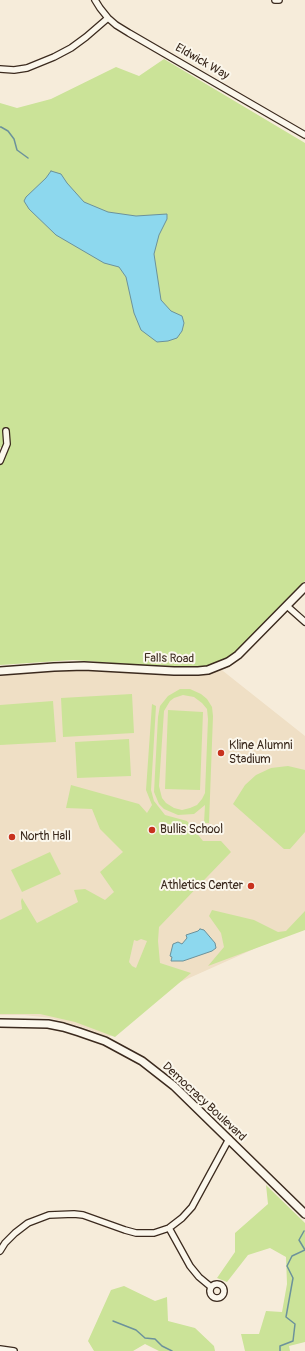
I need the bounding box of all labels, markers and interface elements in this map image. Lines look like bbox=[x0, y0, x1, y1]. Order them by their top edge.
street label: Eldwick Way bbox=[172, 41, 232, 83]
street label: Falls Road bbox=[144, 651, 194, 667]
place label: Kline Alumni Stadium bbox=[229, 739, 292, 767]
marker: Kline Alumni Stadium bbox=[216, 748, 226, 758]
place label: Bullis School bbox=[160, 823, 223, 837]
marker: Bullis School bbox=[147, 825, 157, 835]
place label: North Hall bbox=[20, 830, 71, 844]
marker: North Hall bbox=[7, 832, 17, 842]
place label: Athletics Center bbox=[160, 879, 243, 893]
marker: Athletics Center bbox=[246, 881, 256, 891]
street label: Democracy Boulevard bbox=[159, 1060, 249, 1144]

